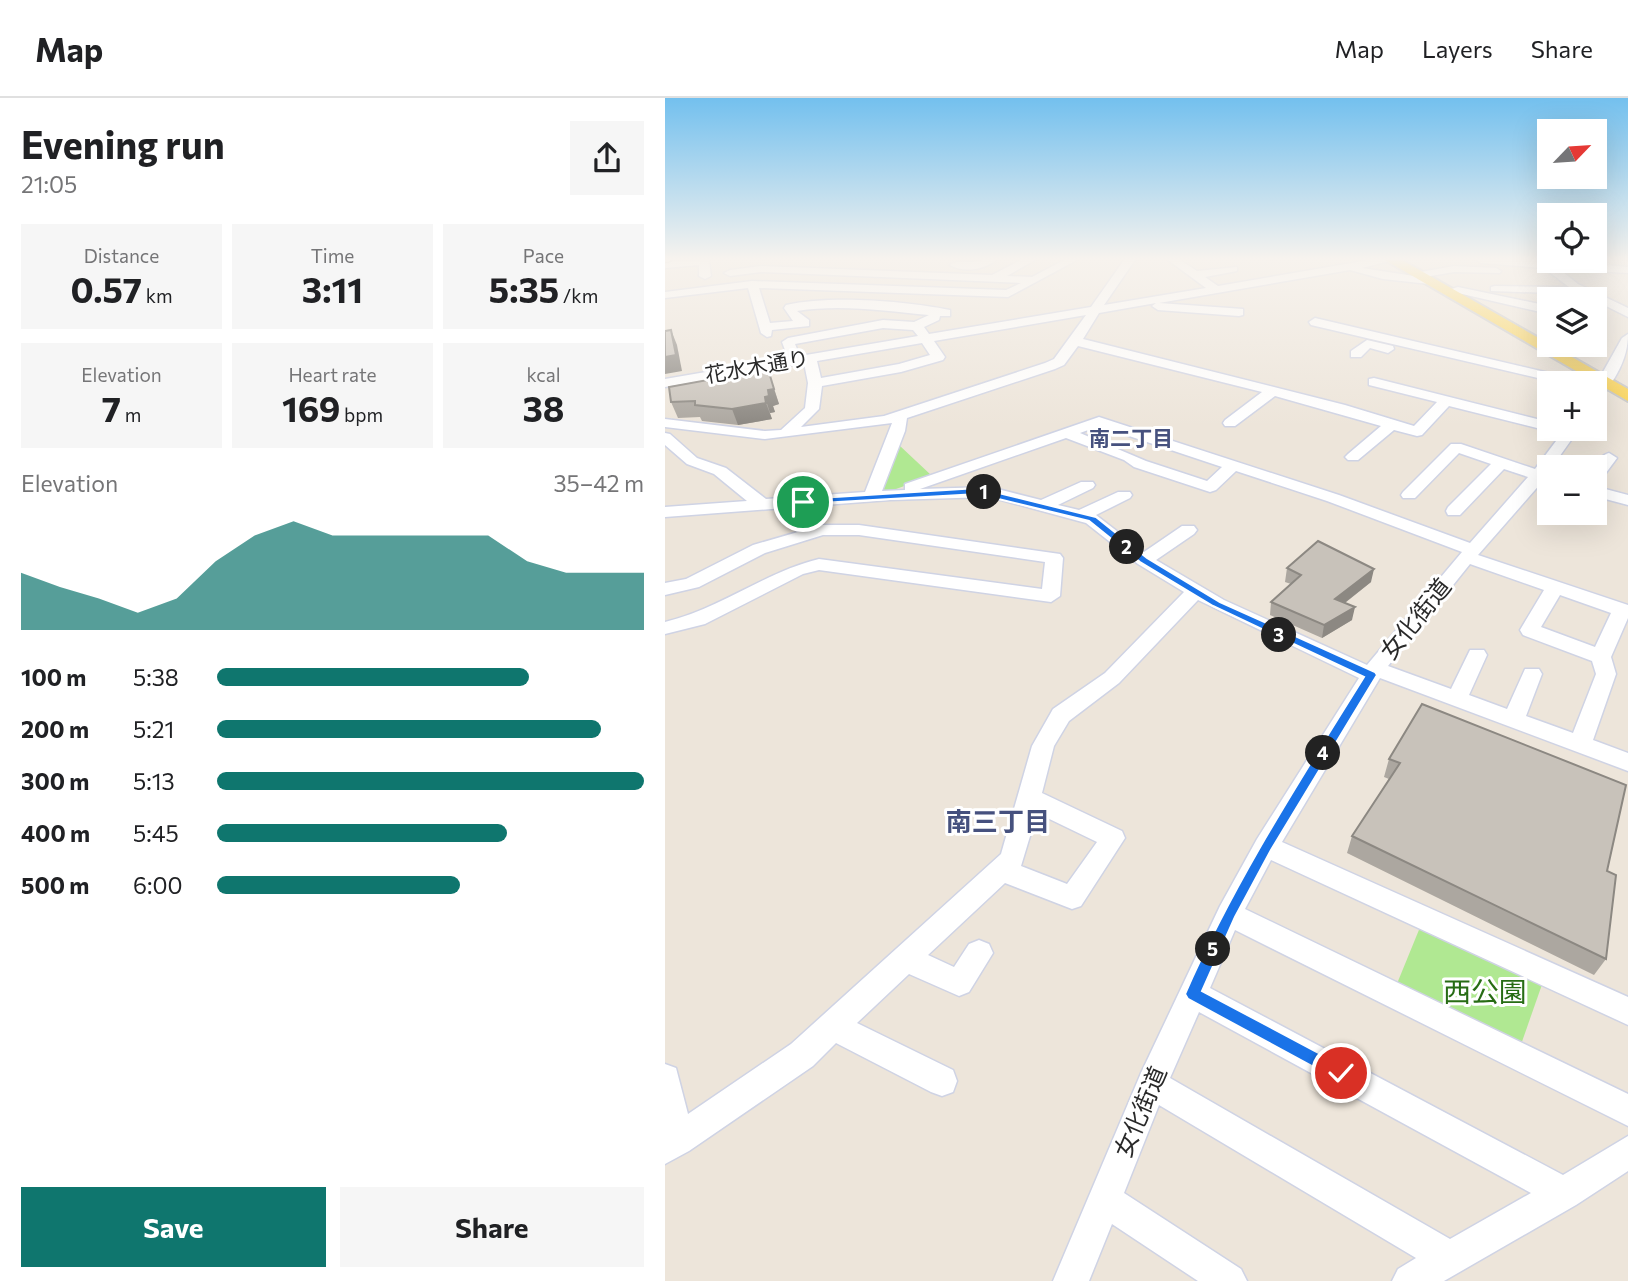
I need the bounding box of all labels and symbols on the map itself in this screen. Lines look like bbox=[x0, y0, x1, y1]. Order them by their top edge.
north arrow bbox=[1537, 119, 1607, 189]
street label: 花水木通り bbox=[703, 344, 811, 387]
district label: 南二丁目 bbox=[1089, 425, 1173, 450]
pin bbox=[773, 472, 833, 532]
pin: 1 bbox=[967, 474, 1001, 510]
pin: 2 bbox=[1109, 530, 1145, 564]
street label: 女化街道 bbox=[1373, 572, 1456, 664]
pin: 3 bbox=[1261, 618, 1297, 652]
pin: 4 bbox=[1305, 736, 1341, 770]
district label: 南三丁目 bbox=[946, 805, 1050, 836]
pin: 5 bbox=[1195, 932, 1231, 966]
park label: 西公園 bbox=[1443, 974, 1527, 1008]
pin bbox=[1311, 1043, 1371, 1103]
street label: 女化街道 bbox=[1108, 1062, 1172, 1161]

